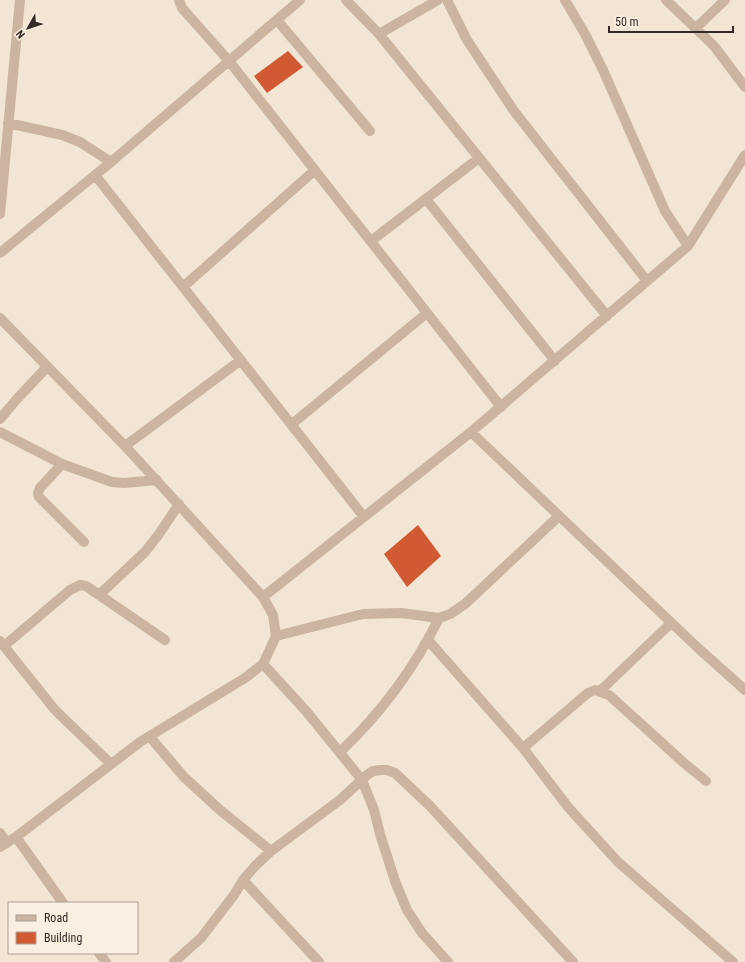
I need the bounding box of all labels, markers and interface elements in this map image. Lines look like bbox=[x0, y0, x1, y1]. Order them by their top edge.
north arrow bbox=[8, 8, 48, 48]
scale bar bbox=[609, 8, 733, 34]
text: 50 m bbox=[615, 15, 639, 29]
text: N bbox=[13, 27, 28, 41]
legend bbox=[8, 902, 138, 954]
text: Road bbox=[44, 911, 68, 925]
text: Building bbox=[44, 931, 82, 945]

